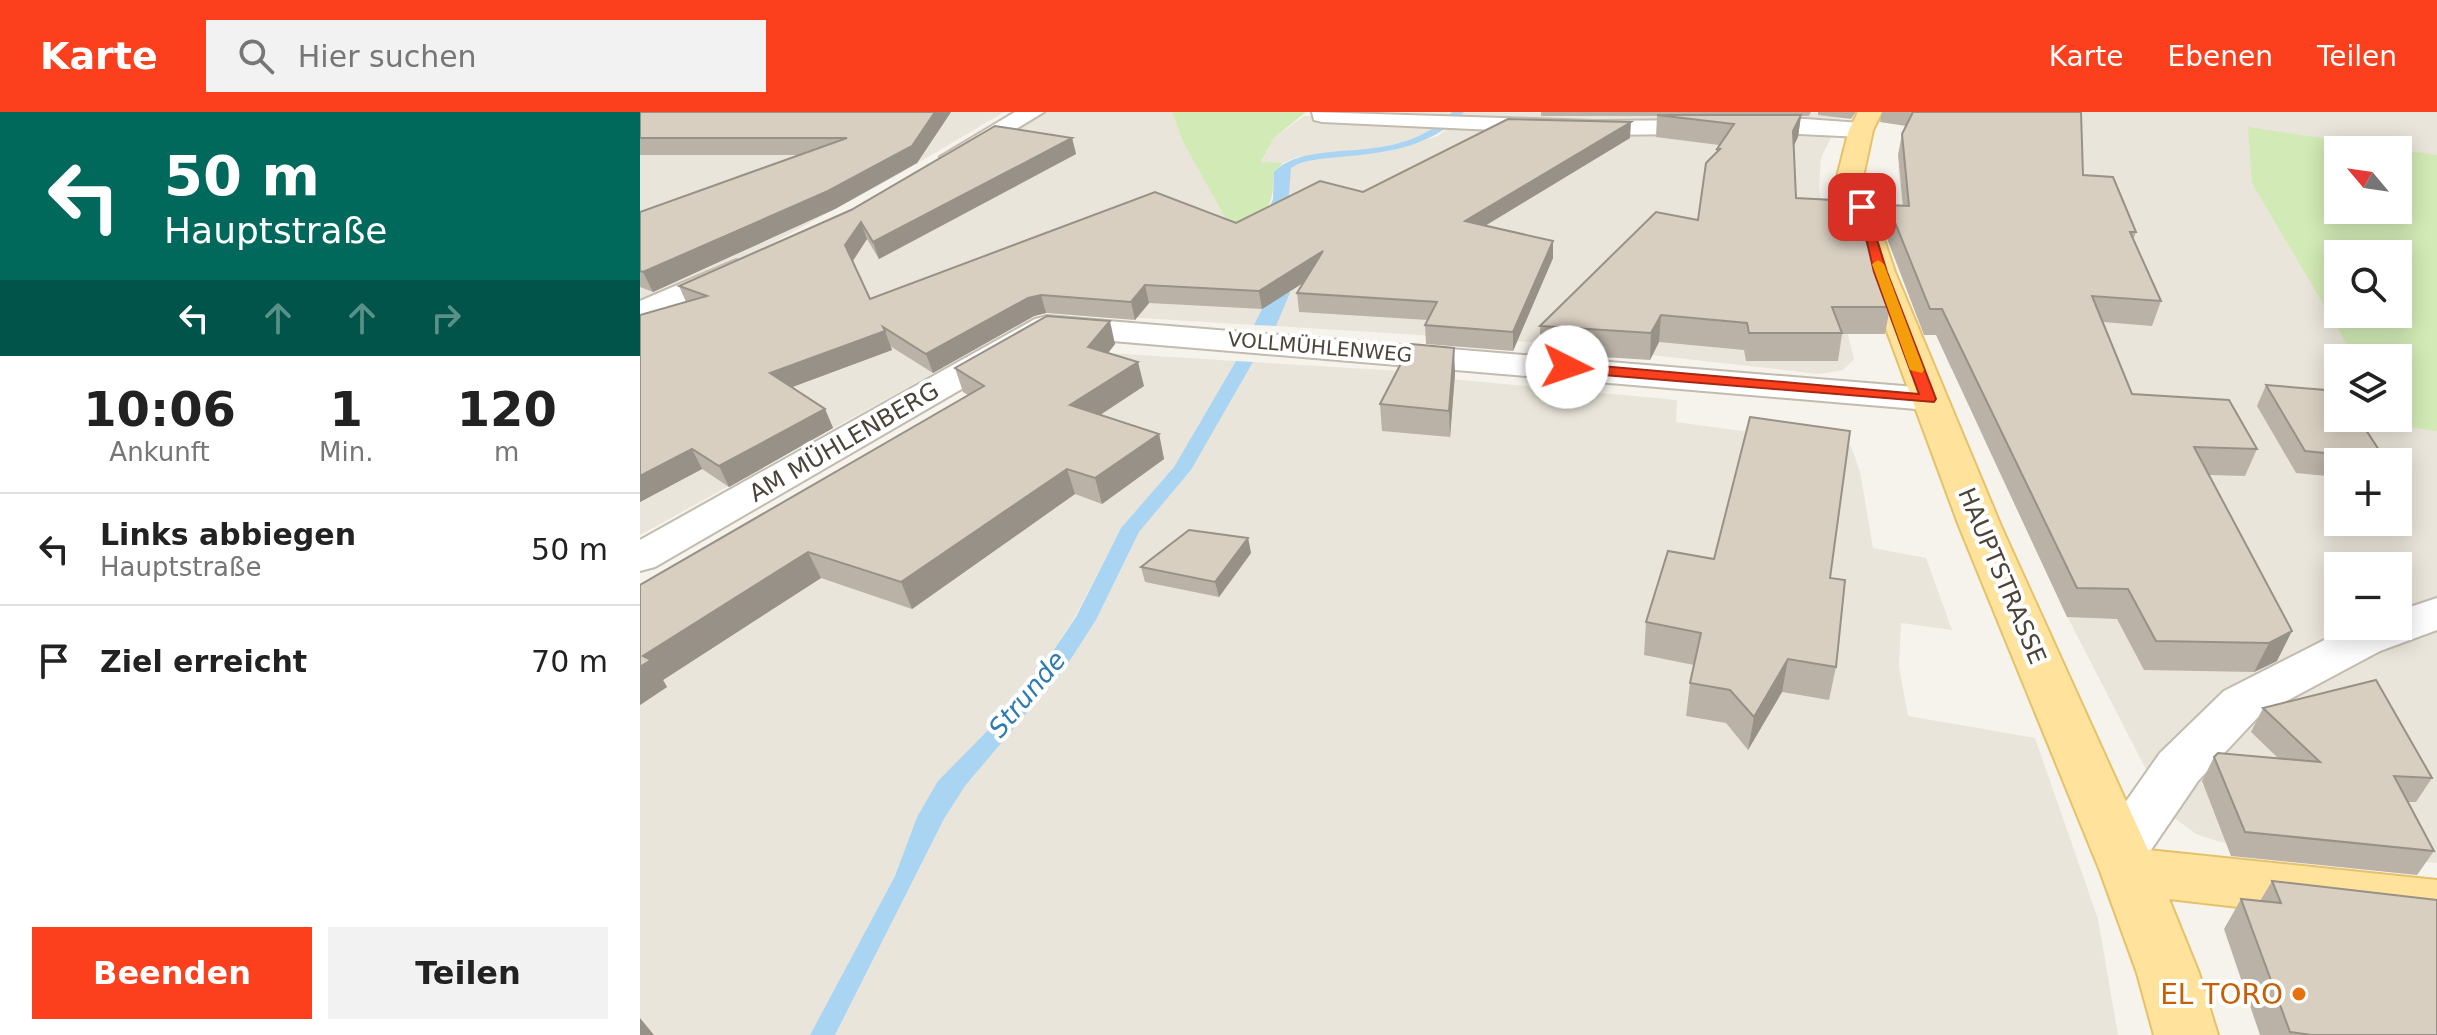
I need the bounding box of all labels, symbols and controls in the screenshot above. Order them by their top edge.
search box [206,20,766,92]
text: Karte [40,34,158,78]
icon: search [234,34,278,78]
text: Hier suchen [298,39,477,74]
text: Karte [2049,40,2123,73]
text: Ebenen [2167,40,2273,73]
text: Teilen [2317,40,2397,73]
north arrow [2324,136,2412,224]
map controls [2324,136,2412,640]
text: 50 m [164,143,320,208]
icon: left [32,144,136,248]
pin [1828,173,1896,241]
icon: arrive [1840,185,1884,229]
text: Hauptstraße [164,210,387,251]
button: search [2324,240,2412,328]
icon: left [172,296,216,340]
icon: ahead [256,296,300,340]
icon: ahead [340,296,384,340]
icon: right [424,296,468,340]
position arrow [1525,325,1609,409]
street label: VOLLMÜHLENWEG [1227,327,1413,367]
button: layers [2324,344,2412,432]
street label: AM MÜHLENBERG [744,375,944,508]
text: 10:06 [83,381,236,437]
text: 1 [330,381,363,437]
text: 120 [457,381,557,437]
text: Ankunft [109,437,210,467]
text: Min. [319,437,373,467]
text: m [494,437,519,467]
button: + [2324,448,2412,536]
street label: HAUPTSTRASSE [1952,484,2052,668]
text: Links abbiegen [100,517,356,552]
icon: left [32,527,76,571]
text: 50 m [531,532,608,567]
text: Hauptstraße [100,552,261,582]
button: − [2324,552,2412,640]
icon: arrive [32,639,76,683]
text: Ziel erreicht [100,644,307,679]
text: 70 m [531,644,608,679]
water label: Strunde [982,645,1072,743]
button: Beenden [32,927,312,1019]
button: Teilen [328,927,608,1019]
place label: EL TORO [2160,978,2283,1011]
marker: EL TORO [2290,985,2308,1003]

